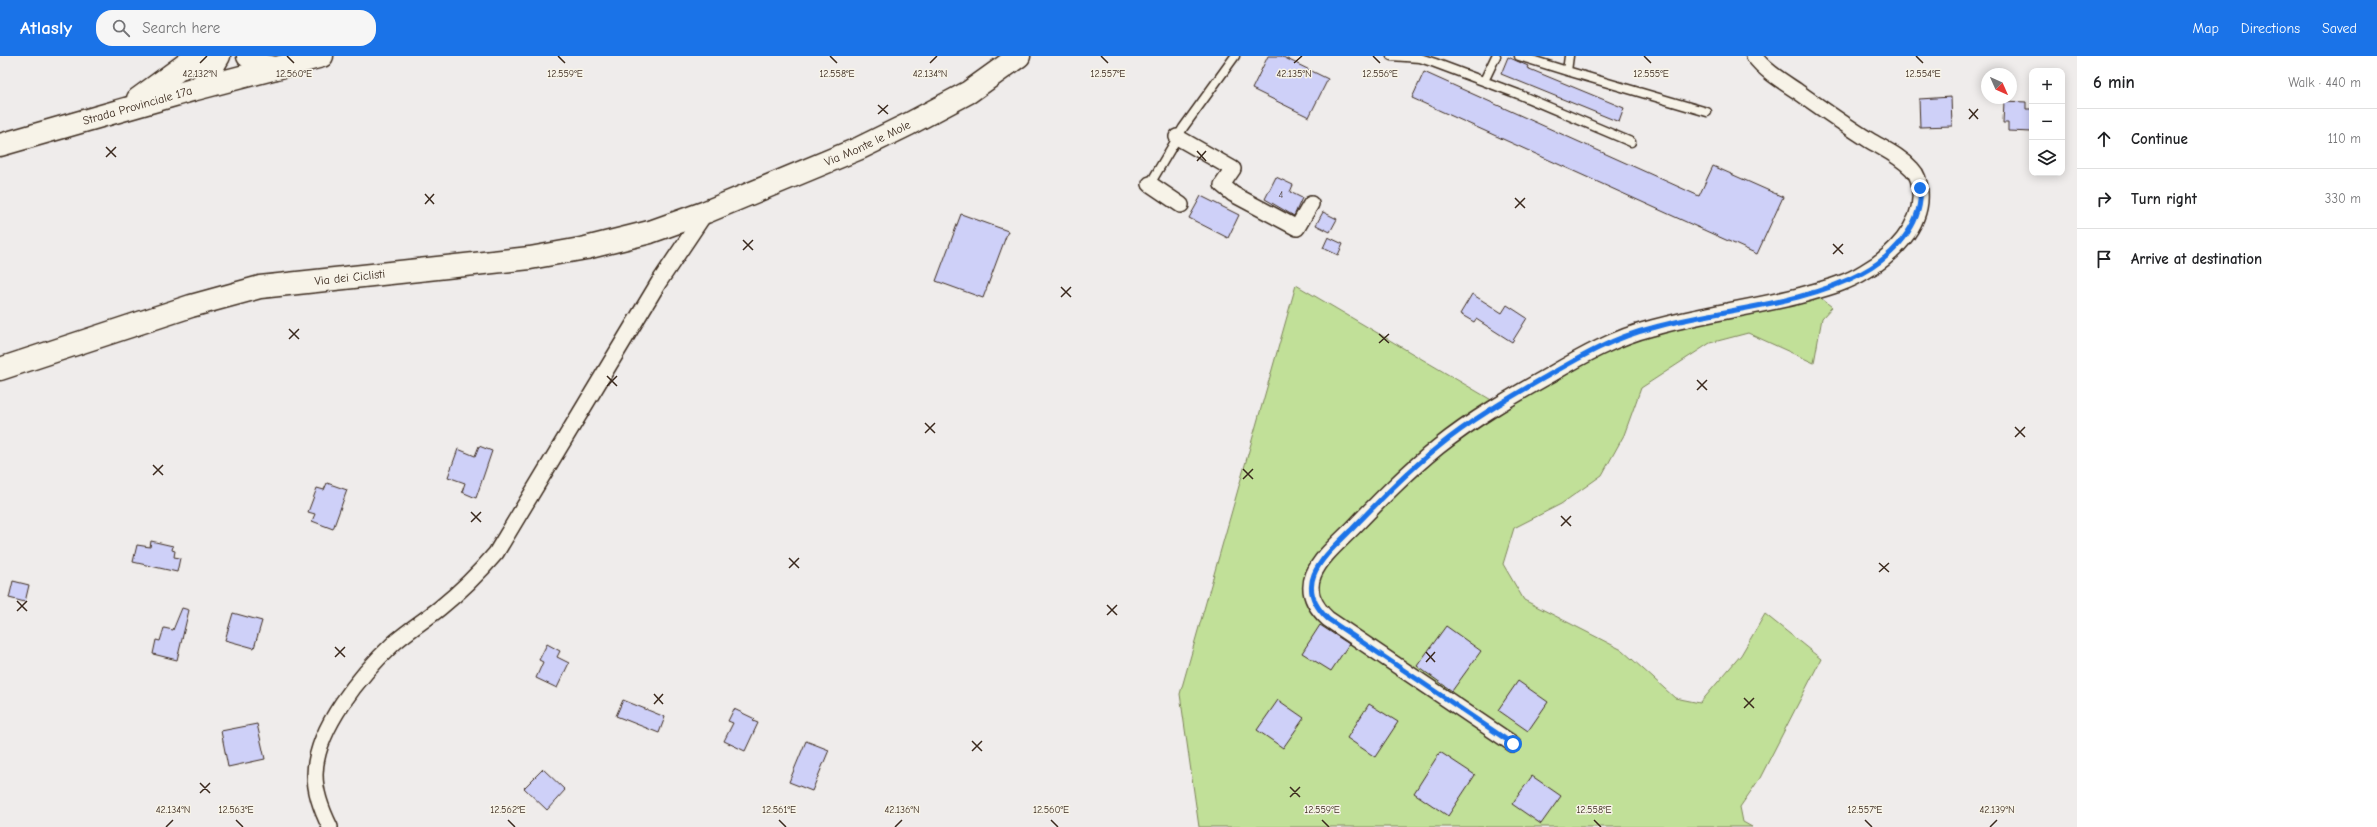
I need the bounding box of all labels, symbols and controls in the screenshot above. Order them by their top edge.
search box [96,10,376,46]
text: Atlasly [20,17,72,39]
icon: search [110,17,132,39]
text: Search here [142,19,220,37]
text: Map [2192,20,2219,37]
text: Directions [2241,20,2300,37]
text: Saved [2322,20,2357,37]
text: 42.132°N [183,68,217,80]
text: 12.560°E [276,68,312,80]
text: 12.559°E [547,68,583,80]
text: 12.558°E [819,68,855,80]
text: 42.134°N [913,68,947,80]
text: 12.557°E [1091,68,1125,80]
text: 42.135°N [1276,68,1312,80]
text: 12.556°E [1362,68,1398,80]
text: 12.555°E [1633,68,1669,80]
text: 12.554°E [1906,68,1940,80]
north arrow [1981,68,2017,104]
map controls [2029,68,2065,176]
button: + [2029,68,2065,104]
text: 6 min [2093,73,2135,92]
text: Walk · 440 m [2288,75,2361,90]
street label: Strada Provinciale 17a [81,83,194,128]
button: − [2029,104,2065,140]
street label: Via Monte le Mole [822,117,913,169]
icon: ahead [2093,128,2115,150]
text: Continue [2131,130,2188,148]
text: 110 m [2328,131,2361,146]
button: layers [2029,140,2065,176]
route end [1911,179,1929,197]
icon: right [2093,188,2115,210]
house number: 4 [1279,189,1284,201]
text: Turn right [2131,190,2197,208]
text: 330 m [2325,191,2361,206]
icon: arrive [2093,248,2115,270]
text: Arrive at destination [2131,250,2262,268]
street label: Via dei Ciclisti [314,267,386,288]
route start [1504,735,1522,753]
text: 42.134°N [156,804,190,816]
text: 12.563°E [218,804,254,816]
text: 12.562°E [490,804,526,816]
text: 12.561°E [762,804,796,816]
text: 42.136°N [884,804,920,816]
text: 12.560°E [1033,804,1069,816]
text: 12.559°E [1304,804,1340,816]
text: 12.558°E [1576,804,1612,816]
text: 12.557°E [1848,804,1882,816]
text: 42.139°N [1980,804,2014,816]

